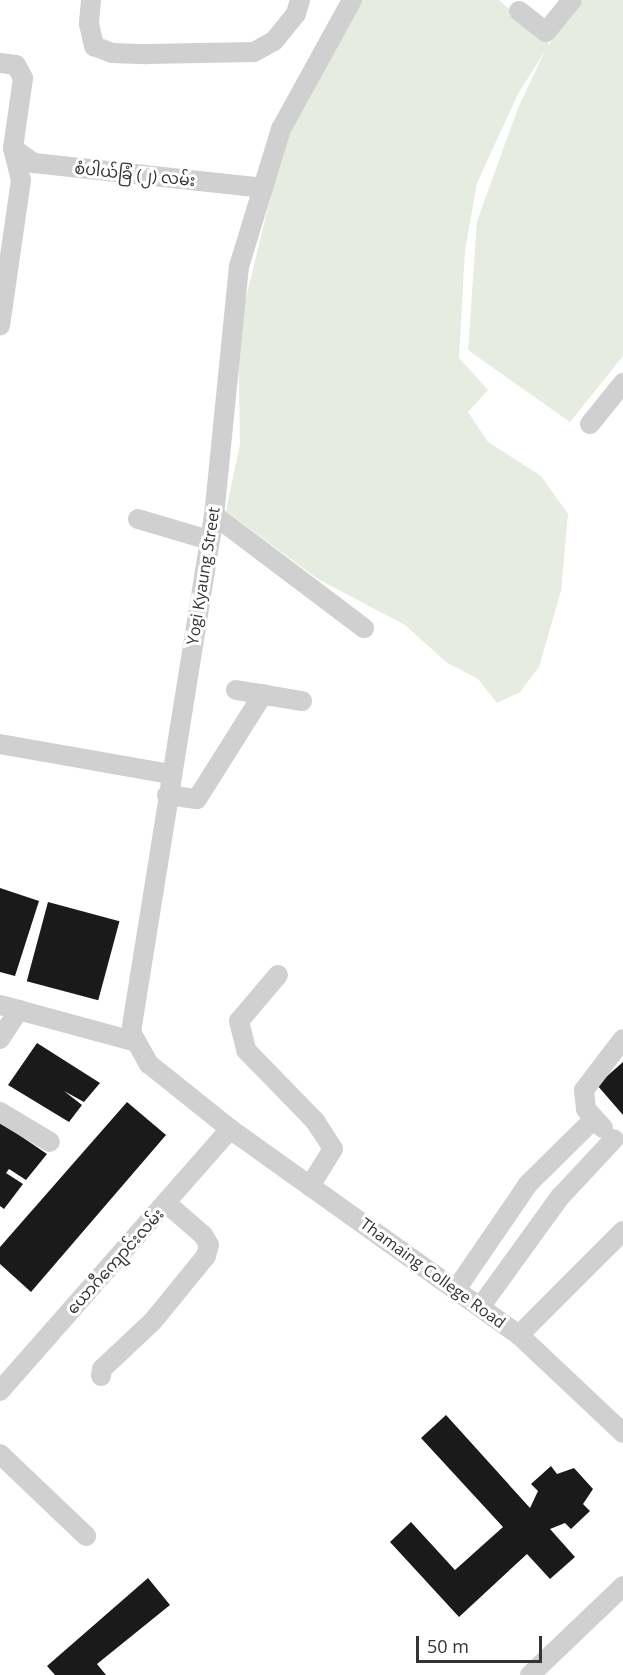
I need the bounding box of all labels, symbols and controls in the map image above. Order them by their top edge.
street label: စံပါယ်ခြံ (၂) လမ်း [74,158,196,190]
street label: Yogi Kyaung Street [183,506,223,646]
street label: ယောဂီကျောင်းလမ်း [63,1204,167,1318]
street label: Thamaing College Road [357,1214,509,1332]
scale bar [419,1624,545,1662]
text: 50 m [427,1634,469,1658]

